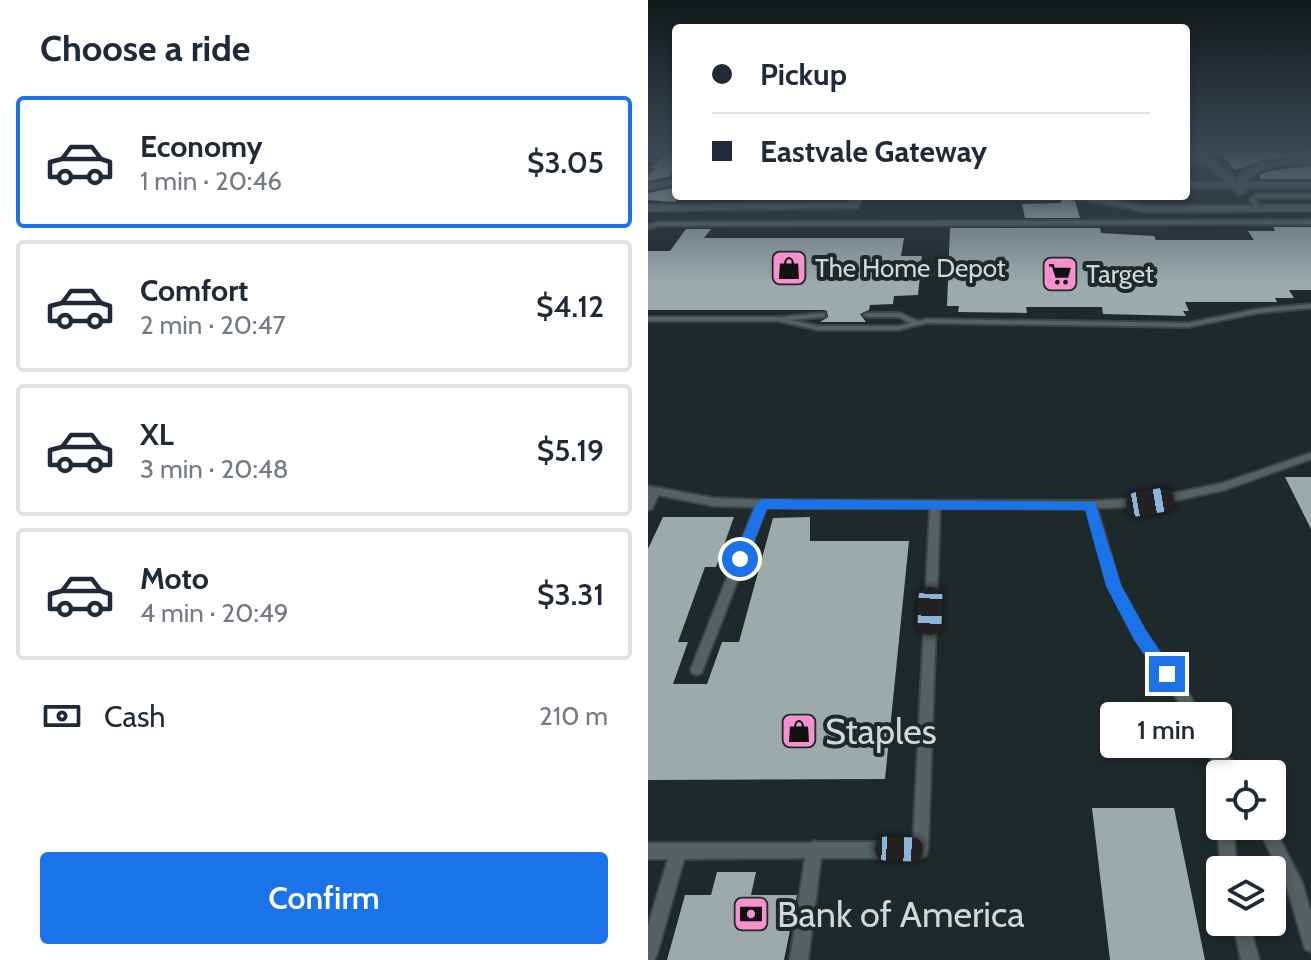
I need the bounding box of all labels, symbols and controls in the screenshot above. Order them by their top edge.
text: Choose a ride [40,26,250,70]
text: Pickup [760,56,847,93]
icon: car [44,126,116,198]
text: Economy [140,128,263,165]
text: Eastvale Gateway [760,133,987,170]
text: $3.05 [527,144,604,181]
text: 1 min · 20:46 [140,165,282,197]
shop icon: The Home Depot [770,249,808,287]
place label: The Home Depot [815,252,1006,284]
supermarket icon: Target [1041,255,1079,293]
place label: Target [1086,258,1154,290]
icon: car [44,270,116,342]
text: Comfort [140,272,248,309]
text: $4.12 [536,288,604,325]
text: 2 min · 20:47 [140,309,286,341]
icon: car [44,414,116,486]
text: XL [140,416,174,453]
text: $5.19 [537,432,604,469]
text: 3 min · 20:48 [140,453,289,485]
car [1124,486,1176,518]
route start [722,541,758,577]
icon: car [44,558,116,630]
text: Moto [140,560,209,597]
text: $3.31 [537,576,604,613]
car [917,587,943,635]
text: 4 min · 20:49 [140,597,289,629]
route end [1149,656,1185,692]
icon: cash [40,694,84,738]
text: Cash [104,698,166,735]
text: 210 m [539,700,608,732]
callout: 1 min [1101,702,1233,758]
place label: Staples [825,709,937,753]
shop icon: Staples [780,712,818,750]
text: 1 min [1137,714,1195,746]
map controls [1206,760,1286,936]
button: locate [1206,760,1286,840]
car [875,836,923,862]
button: Confirm [40,852,608,944]
button: layers [1206,856,1286,936]
place label: Bank of America [777,892,1025,936]
bank icon: Bank of America [732,895,770,933]

